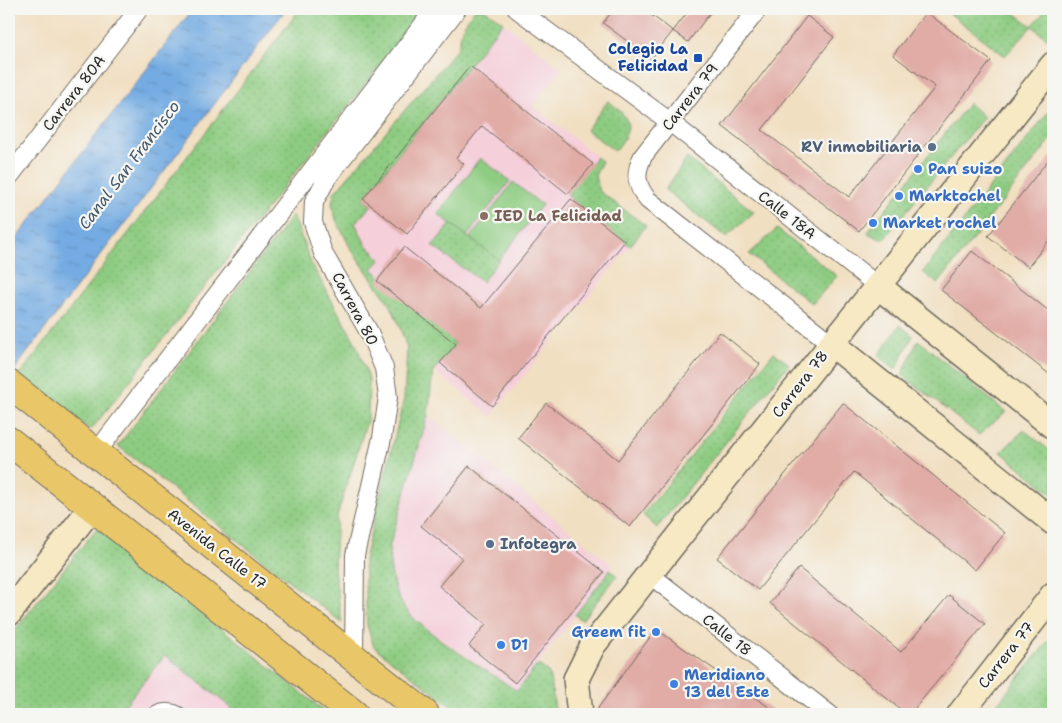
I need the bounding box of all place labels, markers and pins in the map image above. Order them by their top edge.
place label: Colegio La Felicidad [608,39,689,76]
marker: Colegio La Felicidad [692,52,704,64]
place label: RV inmobiliaria [801,137,923,157]
marker: RV inmobiliaria [926,141,938,153]
place label: Pan suizo [928,159,1002,179]
marker: Pan suizo [912,163,924,175]
place label: Marktochel [909,186,1001,206]
marker: Marktochel [893,190,905,202]
place label: IED La Felicidad [494,206,622,226]
marker: IED La Felicidad [478,210,490,222]
place label: Market rochel [883,213,996,233]
marker: Market rochel [867,217,879,229]
place label: Infotegra [500,534,577,554]
marker: Infotegra [484,538,496,550]
place label: Greem fit [572,622,646,642]
marker: Greem fit [650,626,662,638]
place label: D1 [511,635,528,655]
marker: D1 [495,639,507,651]
place label: Meridiano 13 del Este [684,665,770,702]
marker: Meridiano 13 del Este [668,678,680,690]

